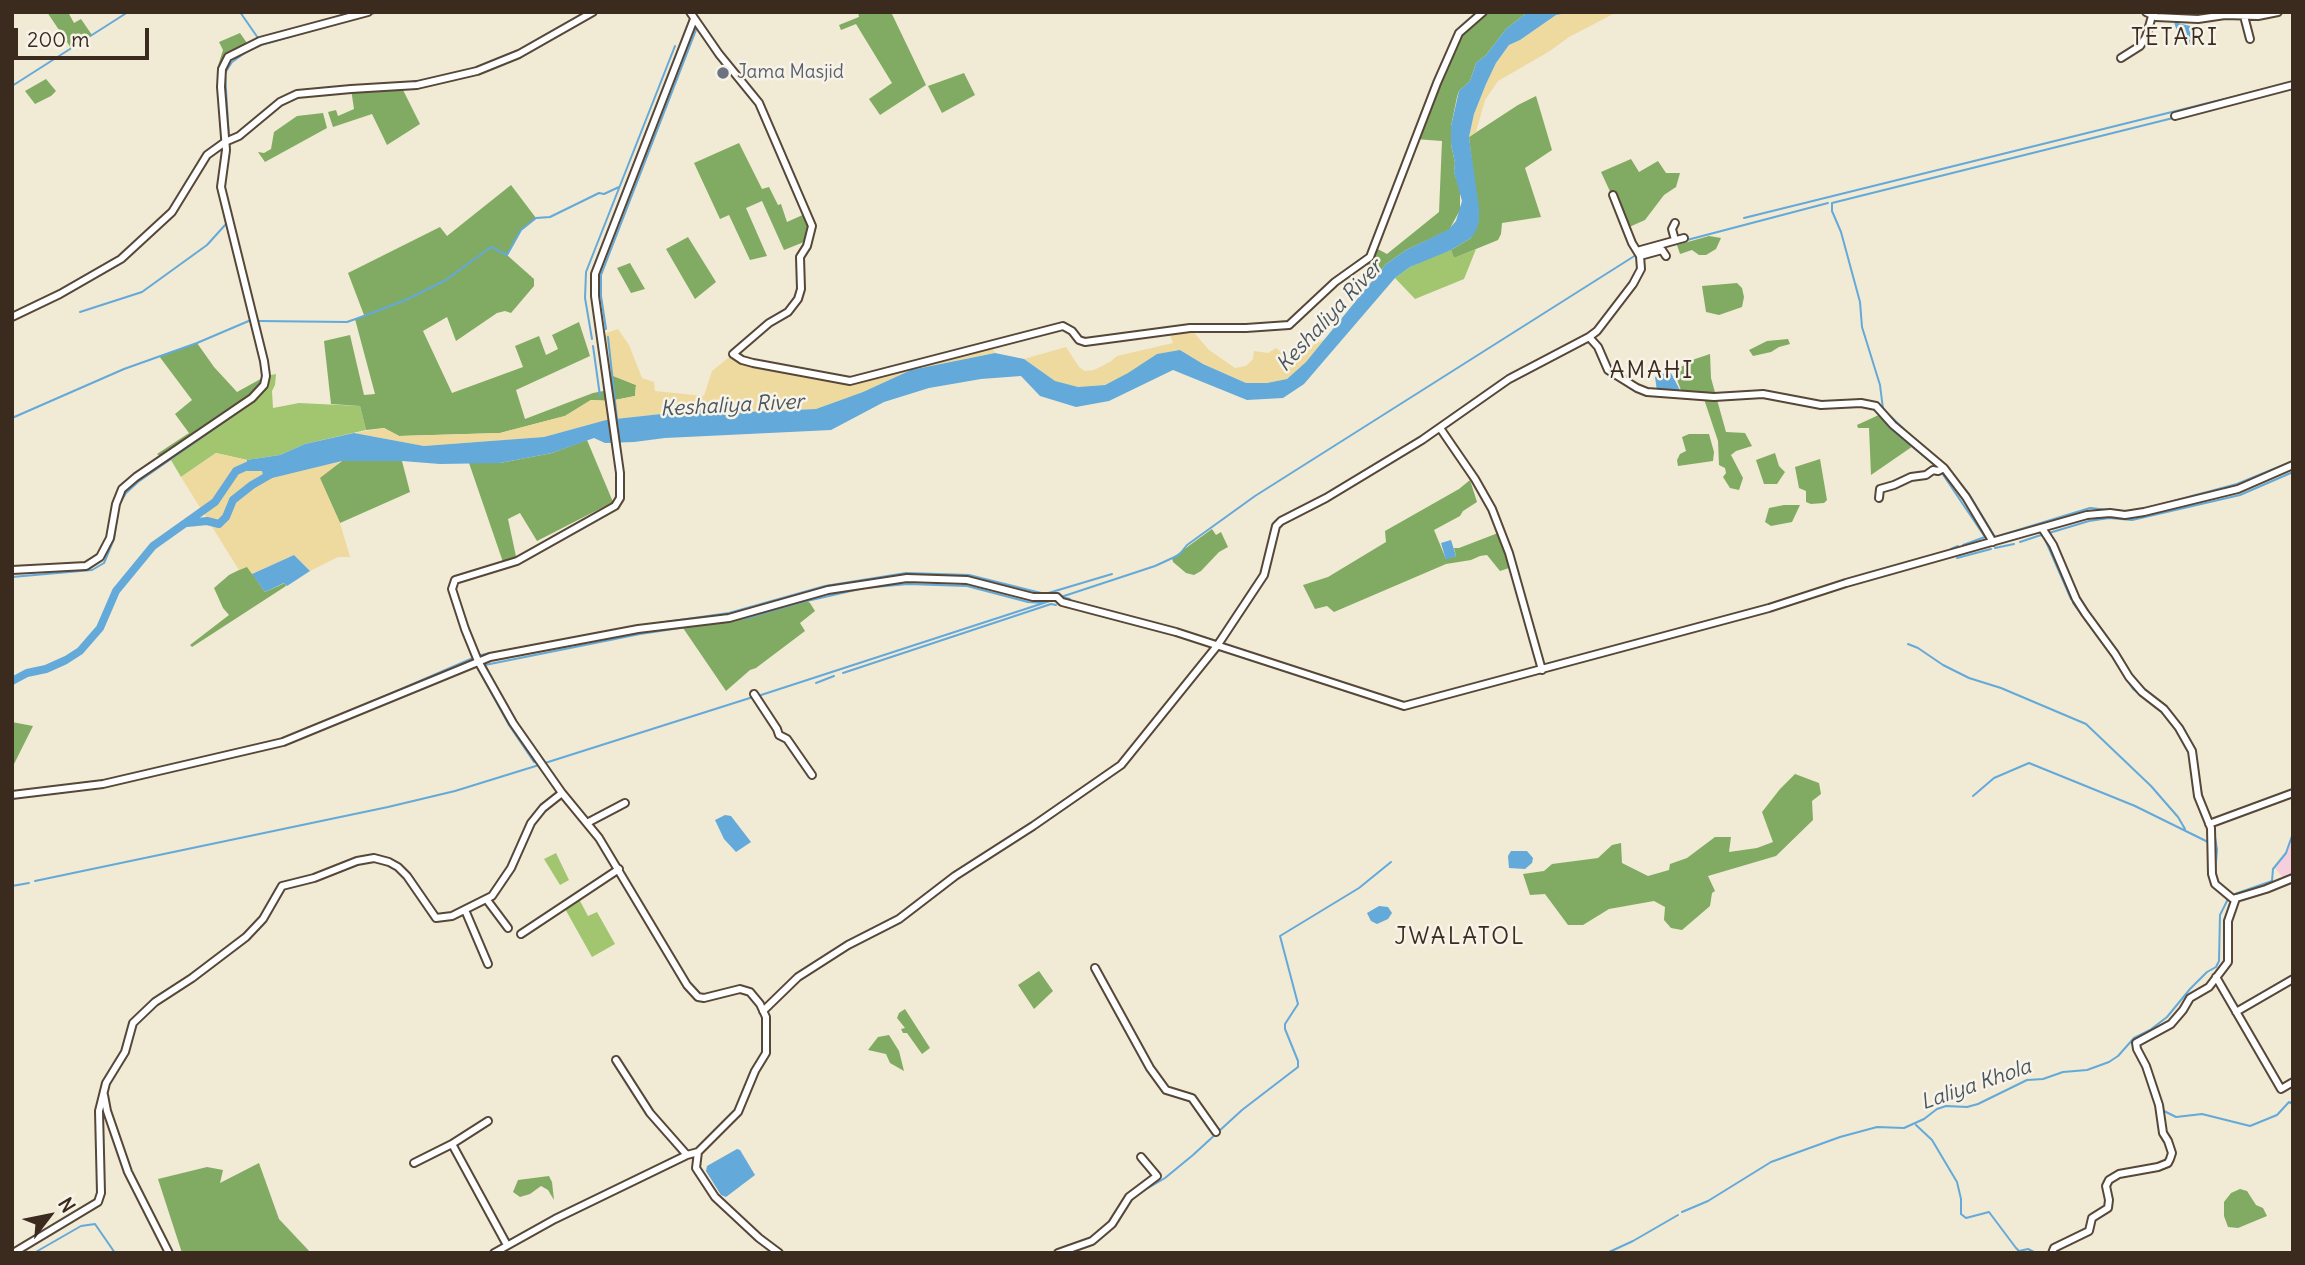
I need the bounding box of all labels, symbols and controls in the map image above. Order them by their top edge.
scale bar [18,14,152,58]
district label: TETARI [2132,24,2218,52]
text: 200 m [27,26,90,53]
place label: Jama Masjid [737,62,844,84]
marker: Jama Masjid [715,65,731,81]
water label: Keshaliya River [1272,255,1388,377]
district label: AMAHI [1610,357,1694,385]
water label: Keshaliya River [659,390,805,422]
district label: JWALATOL [1395,923,1525,951]
water label: Laliya Khola [1917,1054,2035,1116]
north arrow [14,1181,84,1251]
text: N [53,1193,80,1217]

